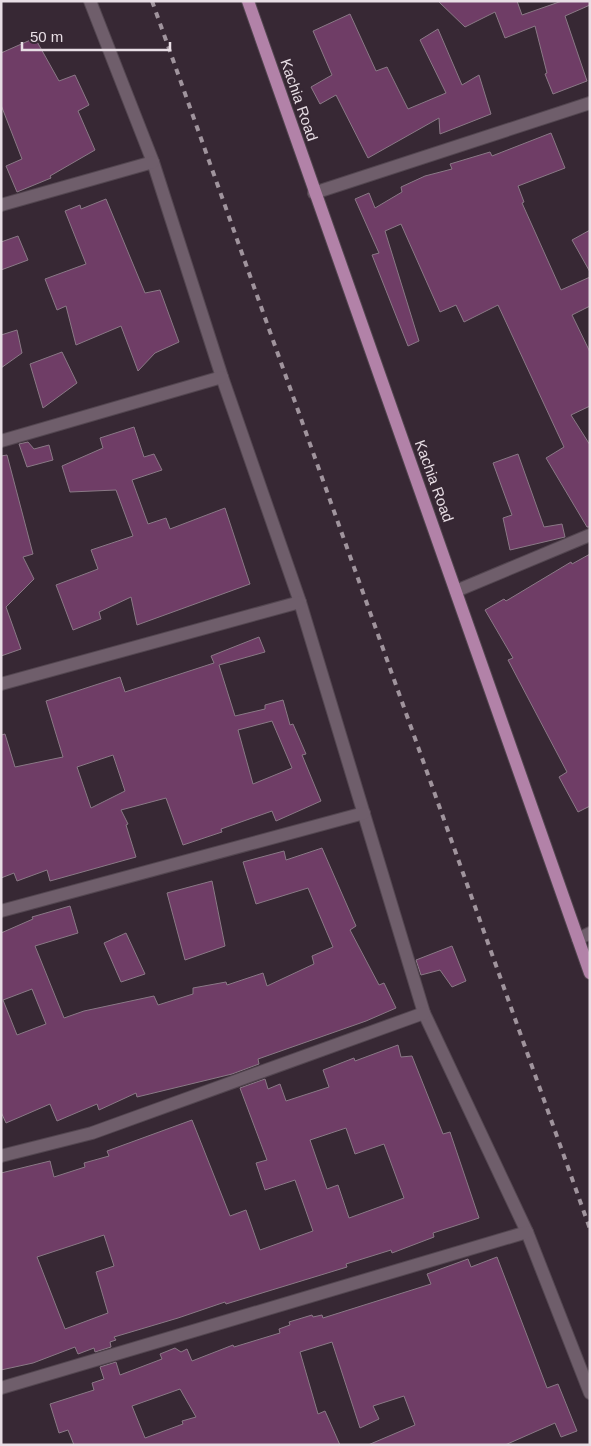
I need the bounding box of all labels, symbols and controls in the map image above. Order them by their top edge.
scale bar [22,20,170,52]
text: 50 m [30,28,63,45]
street label: Kachia Road [277,56,321,143]
street label: Kachia Road [412,438,457,524]

